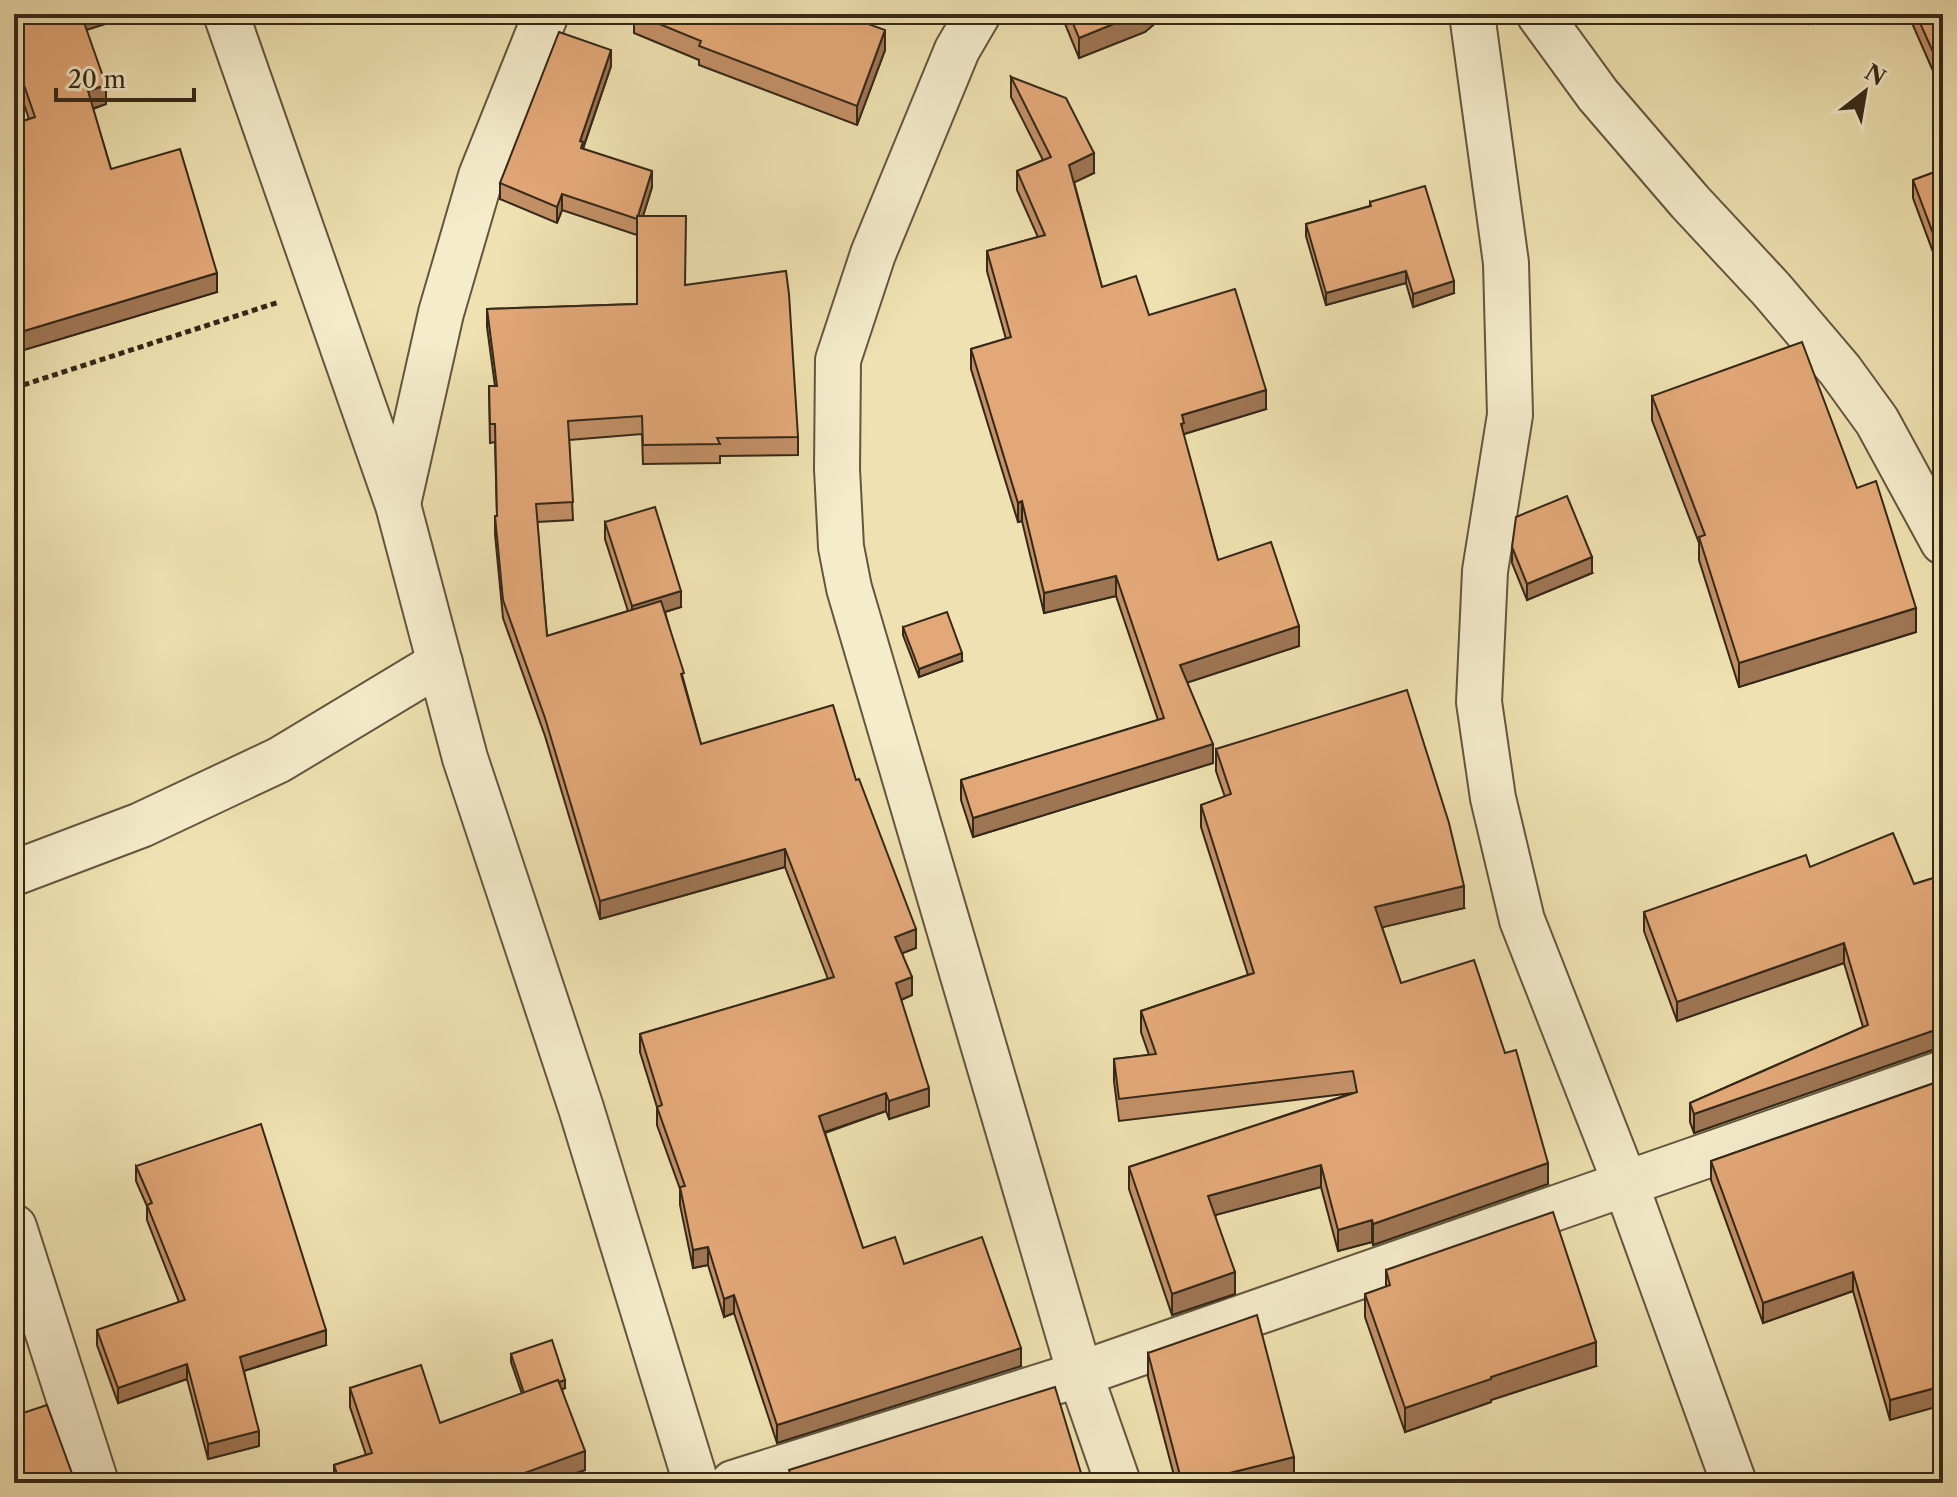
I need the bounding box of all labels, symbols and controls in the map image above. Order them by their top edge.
scale bar [56,52,194,102]
north arrow [1825,52,1905,132]
text: N [1860,59,1890,92]
text: 20 m [68,65,126,94]

